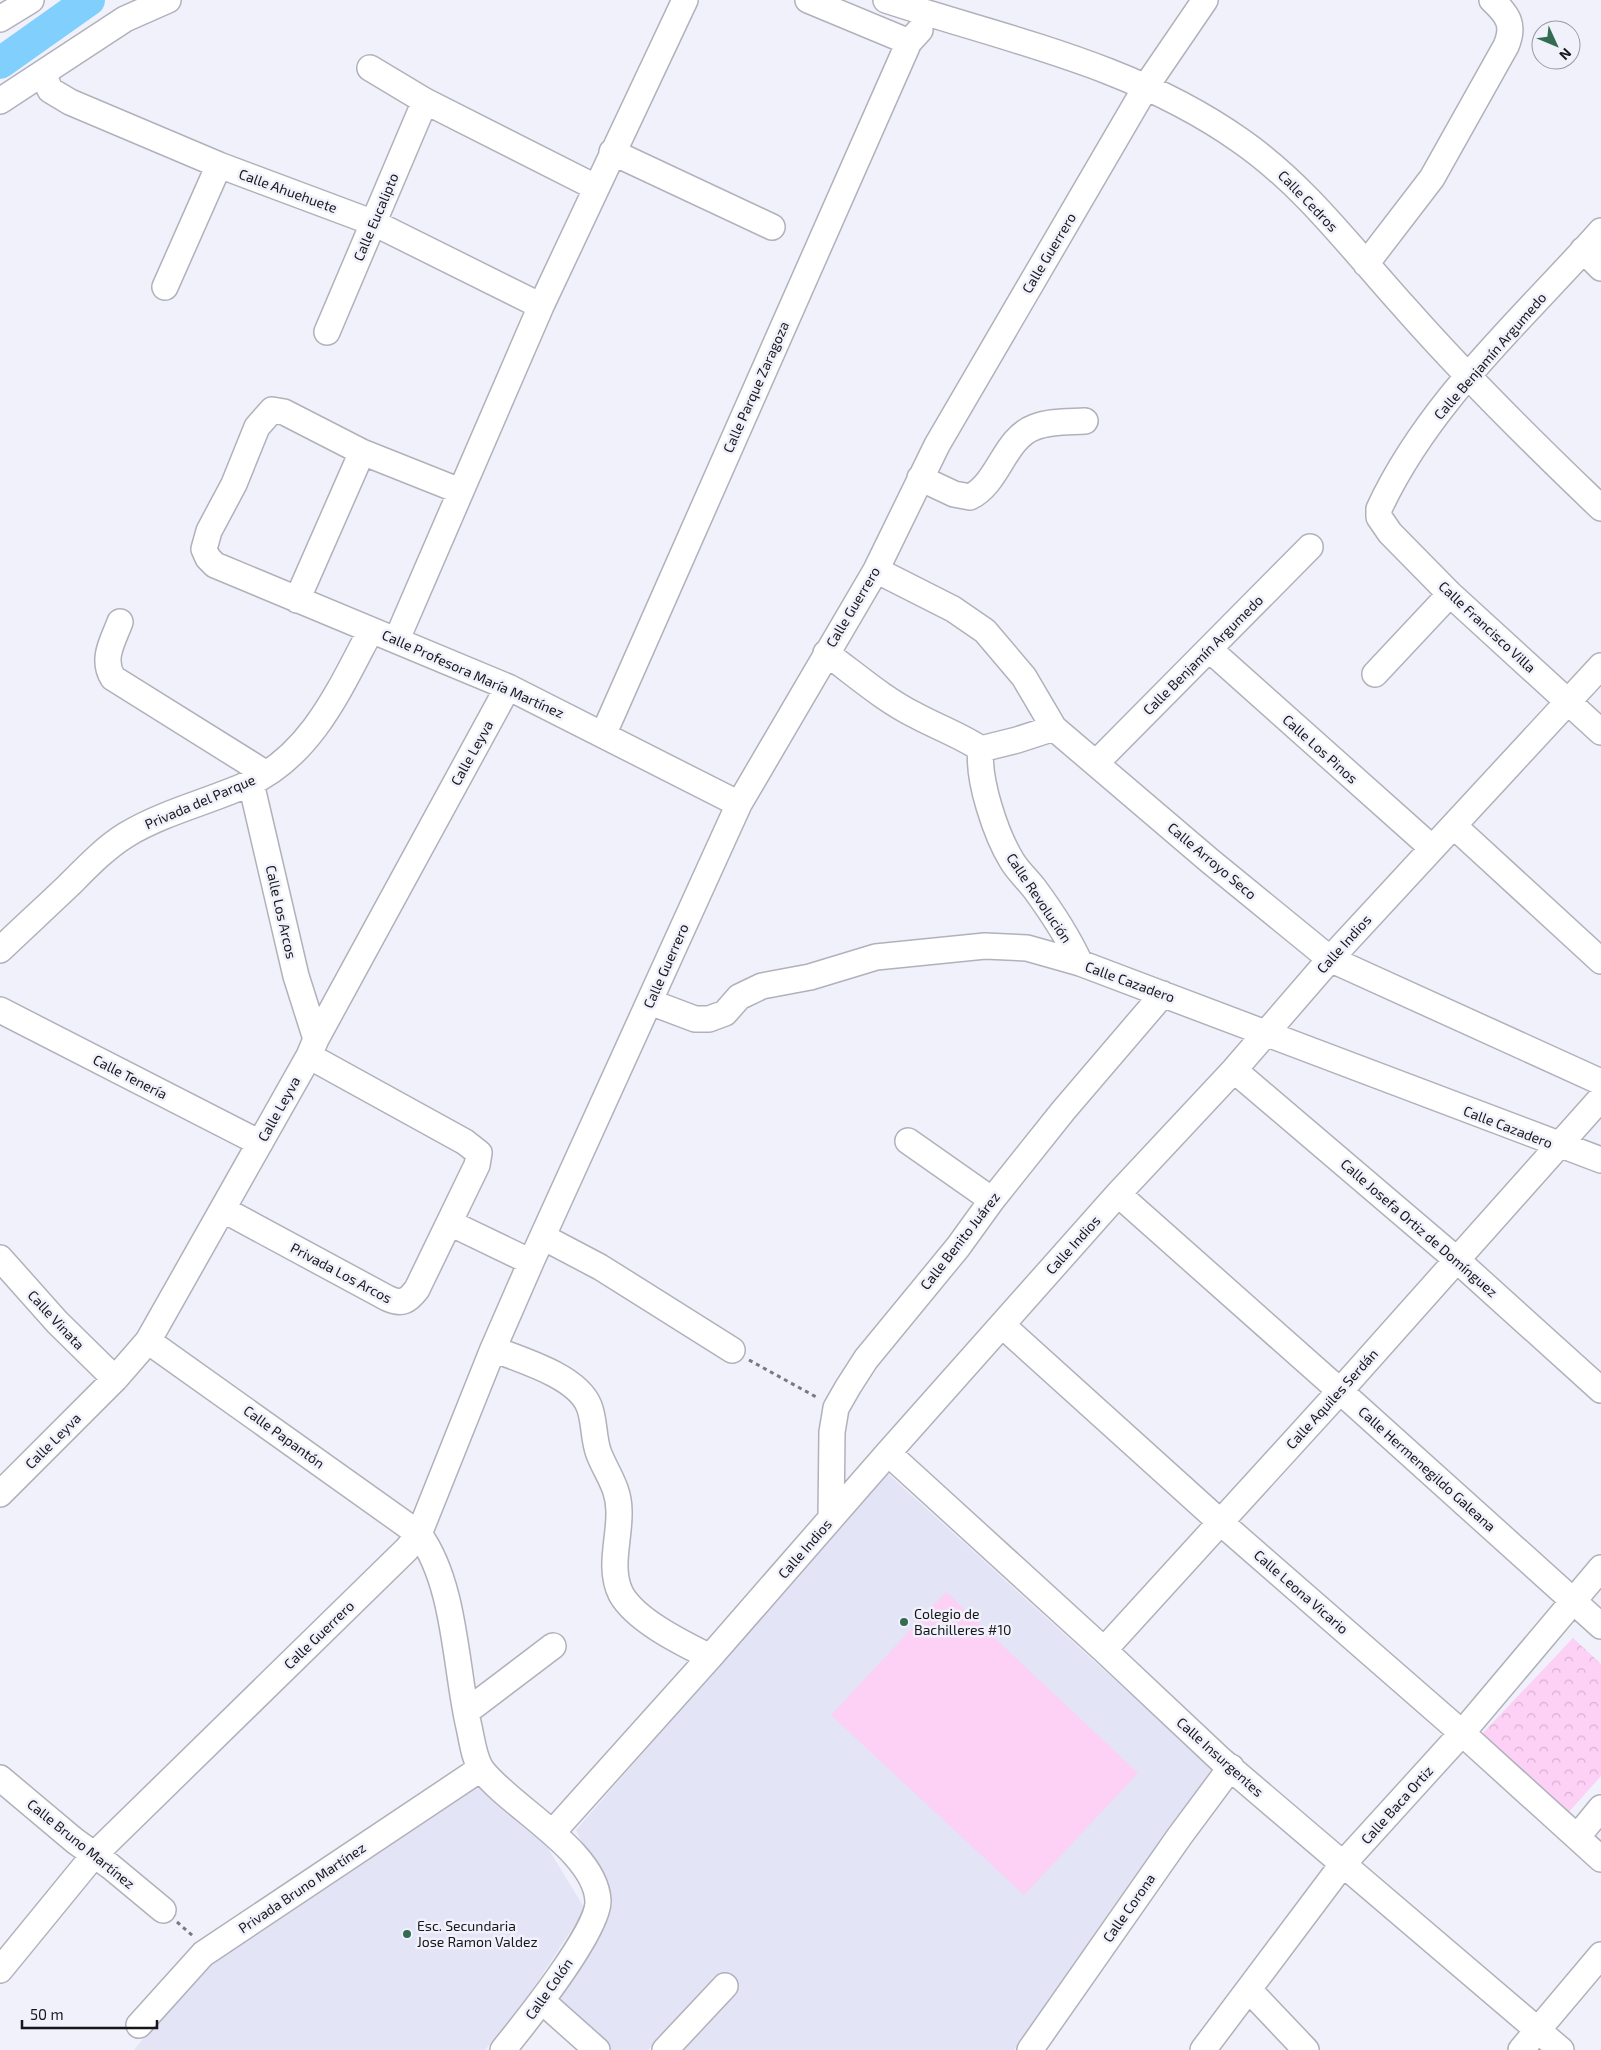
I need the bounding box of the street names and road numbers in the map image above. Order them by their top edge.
street label: Calle Ahuehuete [237,165,340,216]
street label: Calle Cedros [1275,166,1342,235]
street label: Calle Eucalipto [349,170,402,263]
street label: Calle Guerrero [1018,209,1079,296]
street label: Calle Benjamín Argumedo [1430,289,1549,423]
street label: Calle Parque Zaragoza [719,318,792,455]
street label: Calle Guerrero [822,563,883,650]
street label: Calle Francisco Villa [1435,577,1539,676]
street label: Calle Benjamín Argumedo [1139,591,1266,718]
street label: Calle Profesora María Martínez [380,626,567,721]
street label: Calle Los Pinos [1279,711,1361,787]
street label: Calle Leyva [447,717,496,788]
street label: Privada del Parque [142,771,258,833]
street label: Calle Arroyo Seco [1165,819,1260,903]
street label: Calle Revolución [1003,850,1076,946]
street label: Calle Los Arcos [262,863,301,960]
street label: Calle Indios [1313,911,1374,976]
street label: Calle Guerrero [639,921,692,1011]
street label: Calle Cazadero [1083,957,1177,1006]
street label: Calle Tenería [90,1051,170,1102]
street label: Calle Leyva [254,1073,303,1144]
street label: Calle Cazadero [1461,1102,1555,1151]
street label: Calle Josefa Ortiz de Domínguez [1337,1155,1501,1300]
street label: Calle Benito Juárez [916,1189,1003,1293]
street label: Calle Indios [1042,1212,1103,1277]
street label: Privada Los Arcos [288,1239,395,1306]
street label: Calle Vinata [25,1286,88,1353]
street label: Calle Aquiles Serdán [1282,1345,1381,1452]
street label: Calle Papantón [241,1402,328,1472]
street label: Calle Hermenegildo Galeana [1355,1403,1499,1535]
street label: Calle Leyva [21,1409,84,1472]
street label: Calle Indios [774,1516,835,1582]
street label: Calle Leona Vicario [1251,1546,1352,1637]
street label: Calle Guerrero [280,1597,357,1672]
street label: Calle Insurgentes [1174,1713,1267,1800]
street label: Calle Baca Ortiz [1357,1762,1436,1847]
street label: Calle Bruno Martínez [24,1795,138,1892]
street label: Privada Bruno Martínez [235,1839,369,1937]
street label: Calle Corona [1099,1870,1158,1945]
street label: Calle Colón [521,1955,576,2023]

